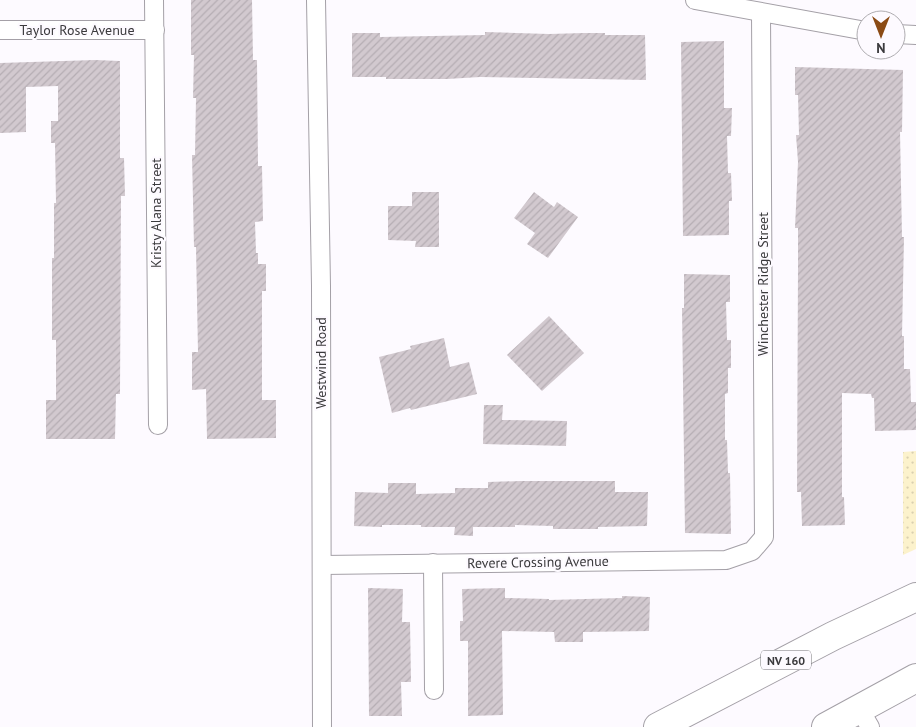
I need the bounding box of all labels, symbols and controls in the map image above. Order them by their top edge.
north arrow [856,10,906,60]
street label: Taylor Rose Avenue [19,21,135,39]
text: N [876,39,886,57]
street label: Kristy Alana Street [147,158,165,268]
street label: Winchester Ridge Street [754,212,772,356]
street label: Westwind Road [312,317,330,409]
street label: Revere Crossing Avenue [467,552,609,572]
road number: NV 160 [761,650,811,670]

